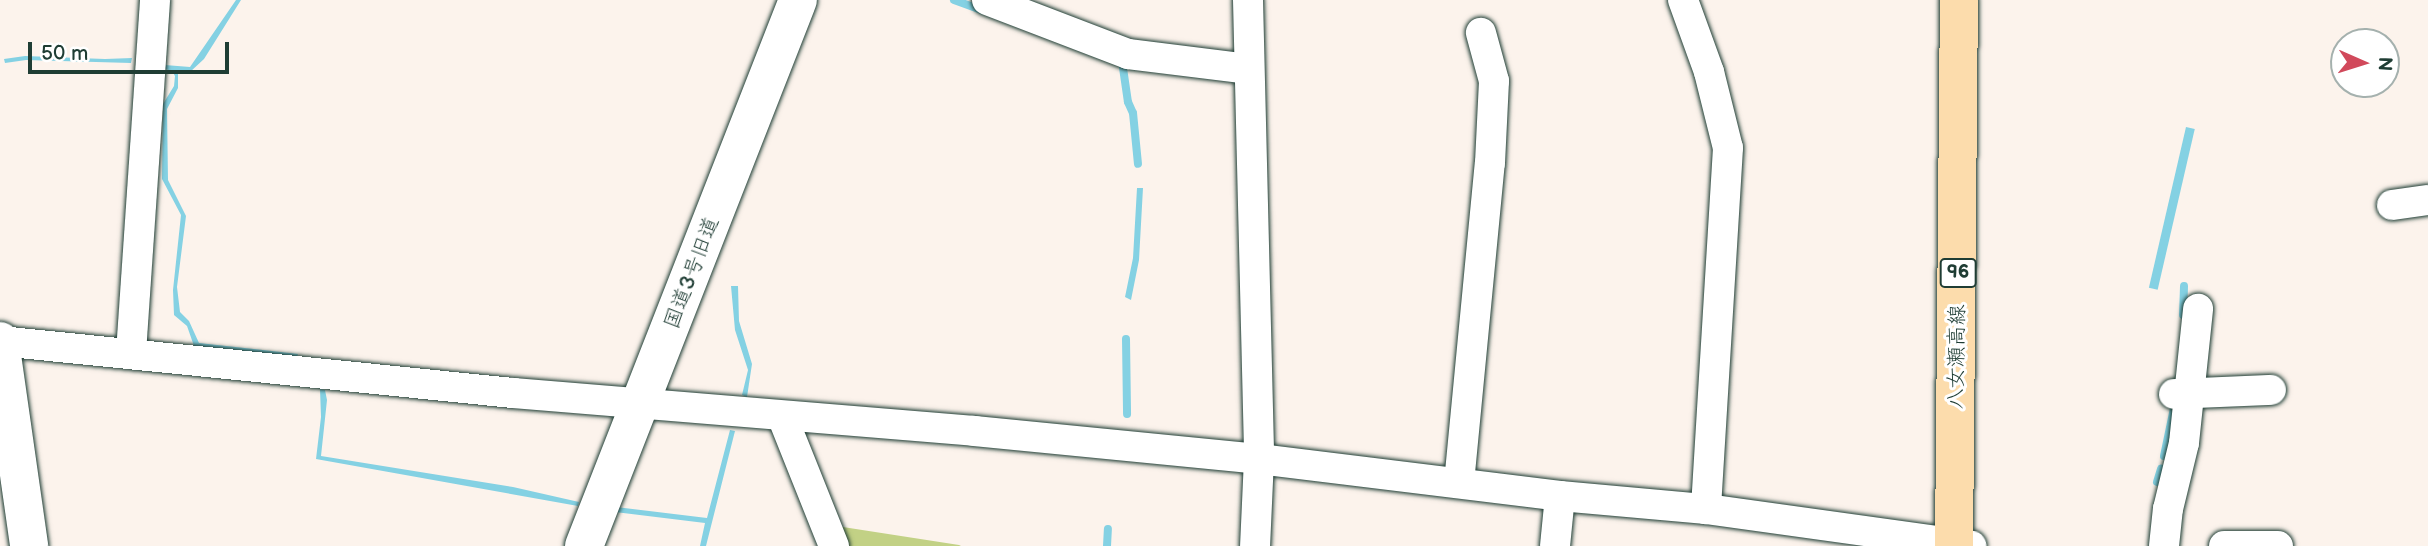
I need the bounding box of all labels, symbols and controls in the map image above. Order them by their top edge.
scale bar [32,28,233,72]
north arrow [2330,28,2400,98]
text: 50 m [41,41,88,66]
text: N [2373,56,2396,72]
street label: 国道3号旧道 [659,213,725,333]
road number: 96 [1939,258,1977,288]
street label: 八女瀬高線 [1943,304,1971,410]

